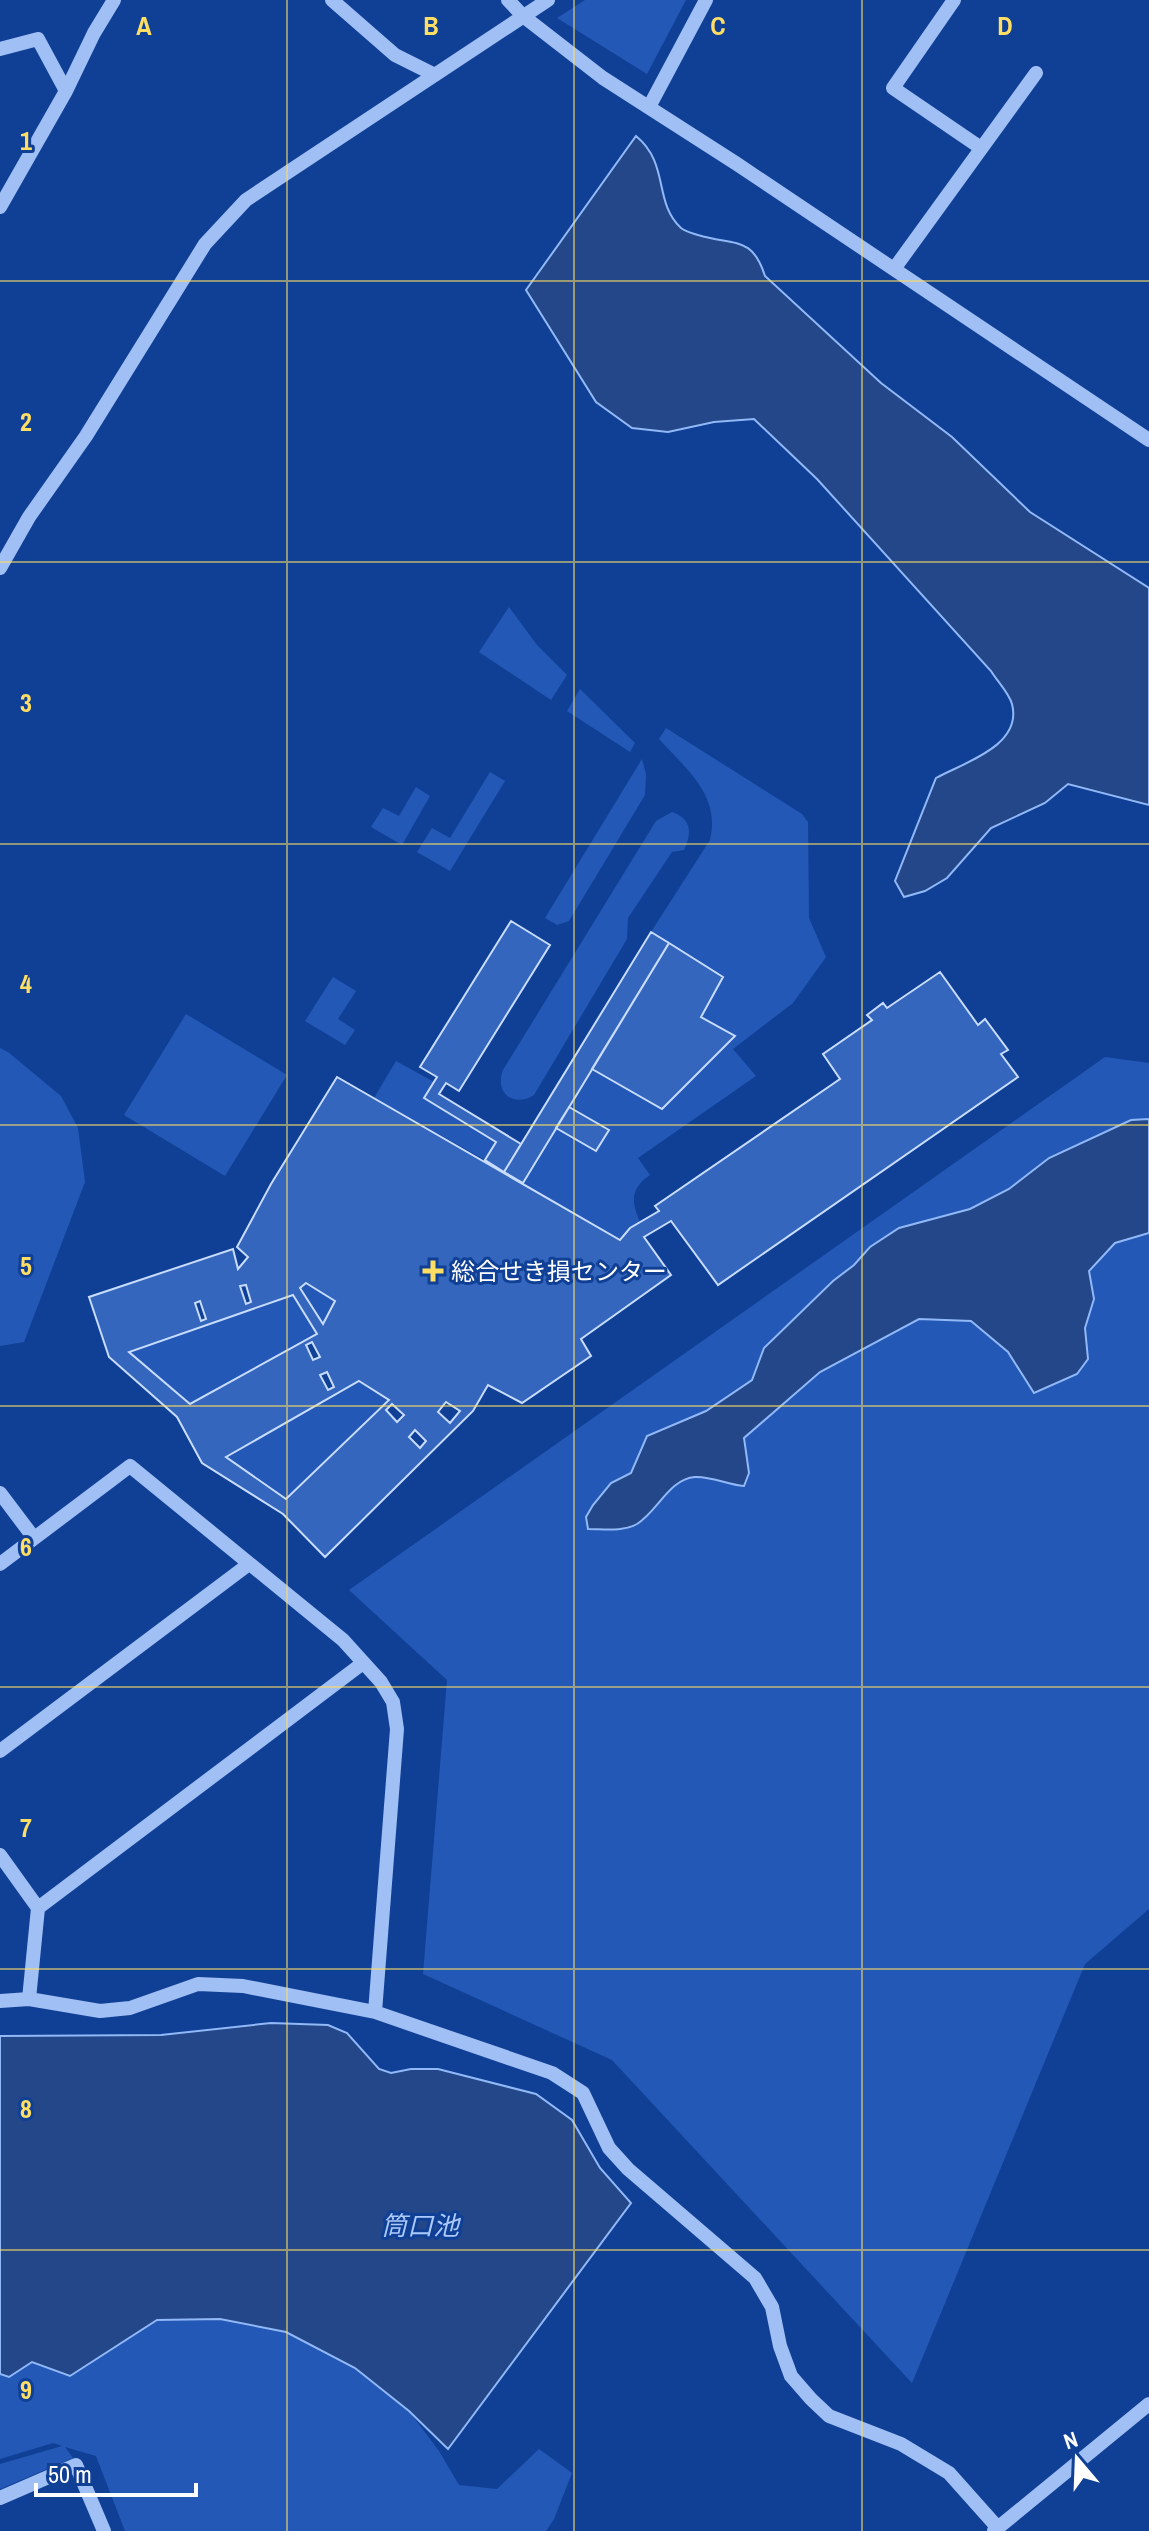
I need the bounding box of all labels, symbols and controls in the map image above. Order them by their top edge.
text: A [136,8,152,43]
text: B [423,8,439,43]
text: C [710,8,726,43]
text: D [997,8,1013,43]
text: 1 [20,123,32,158]
text: 2 [20,404,32,439]
text: 3 [20,685,32,720]
text: 4 [20,966,32,1001]
text: 5 [20,1248,32,1283]
place label: 総合せき損センター [451,1255,667,1287]
marker: 総合せき損センター [422,1260,444,1282]
text: 6 [20,1529,32,1564]
text: 7 [20,1810,32,1845]
text: 8 [20,2091,32,2126]
water label: 筒口池 [381,2208,462,2243]
text: 9 [20,2372,32,2407]
north arrow [1037,2419,1117,2499]
text: N [1059,2424,1082,2456]
scale bar [36,2447,196,2497]
text: 50 m [48,2458,92,2490]

